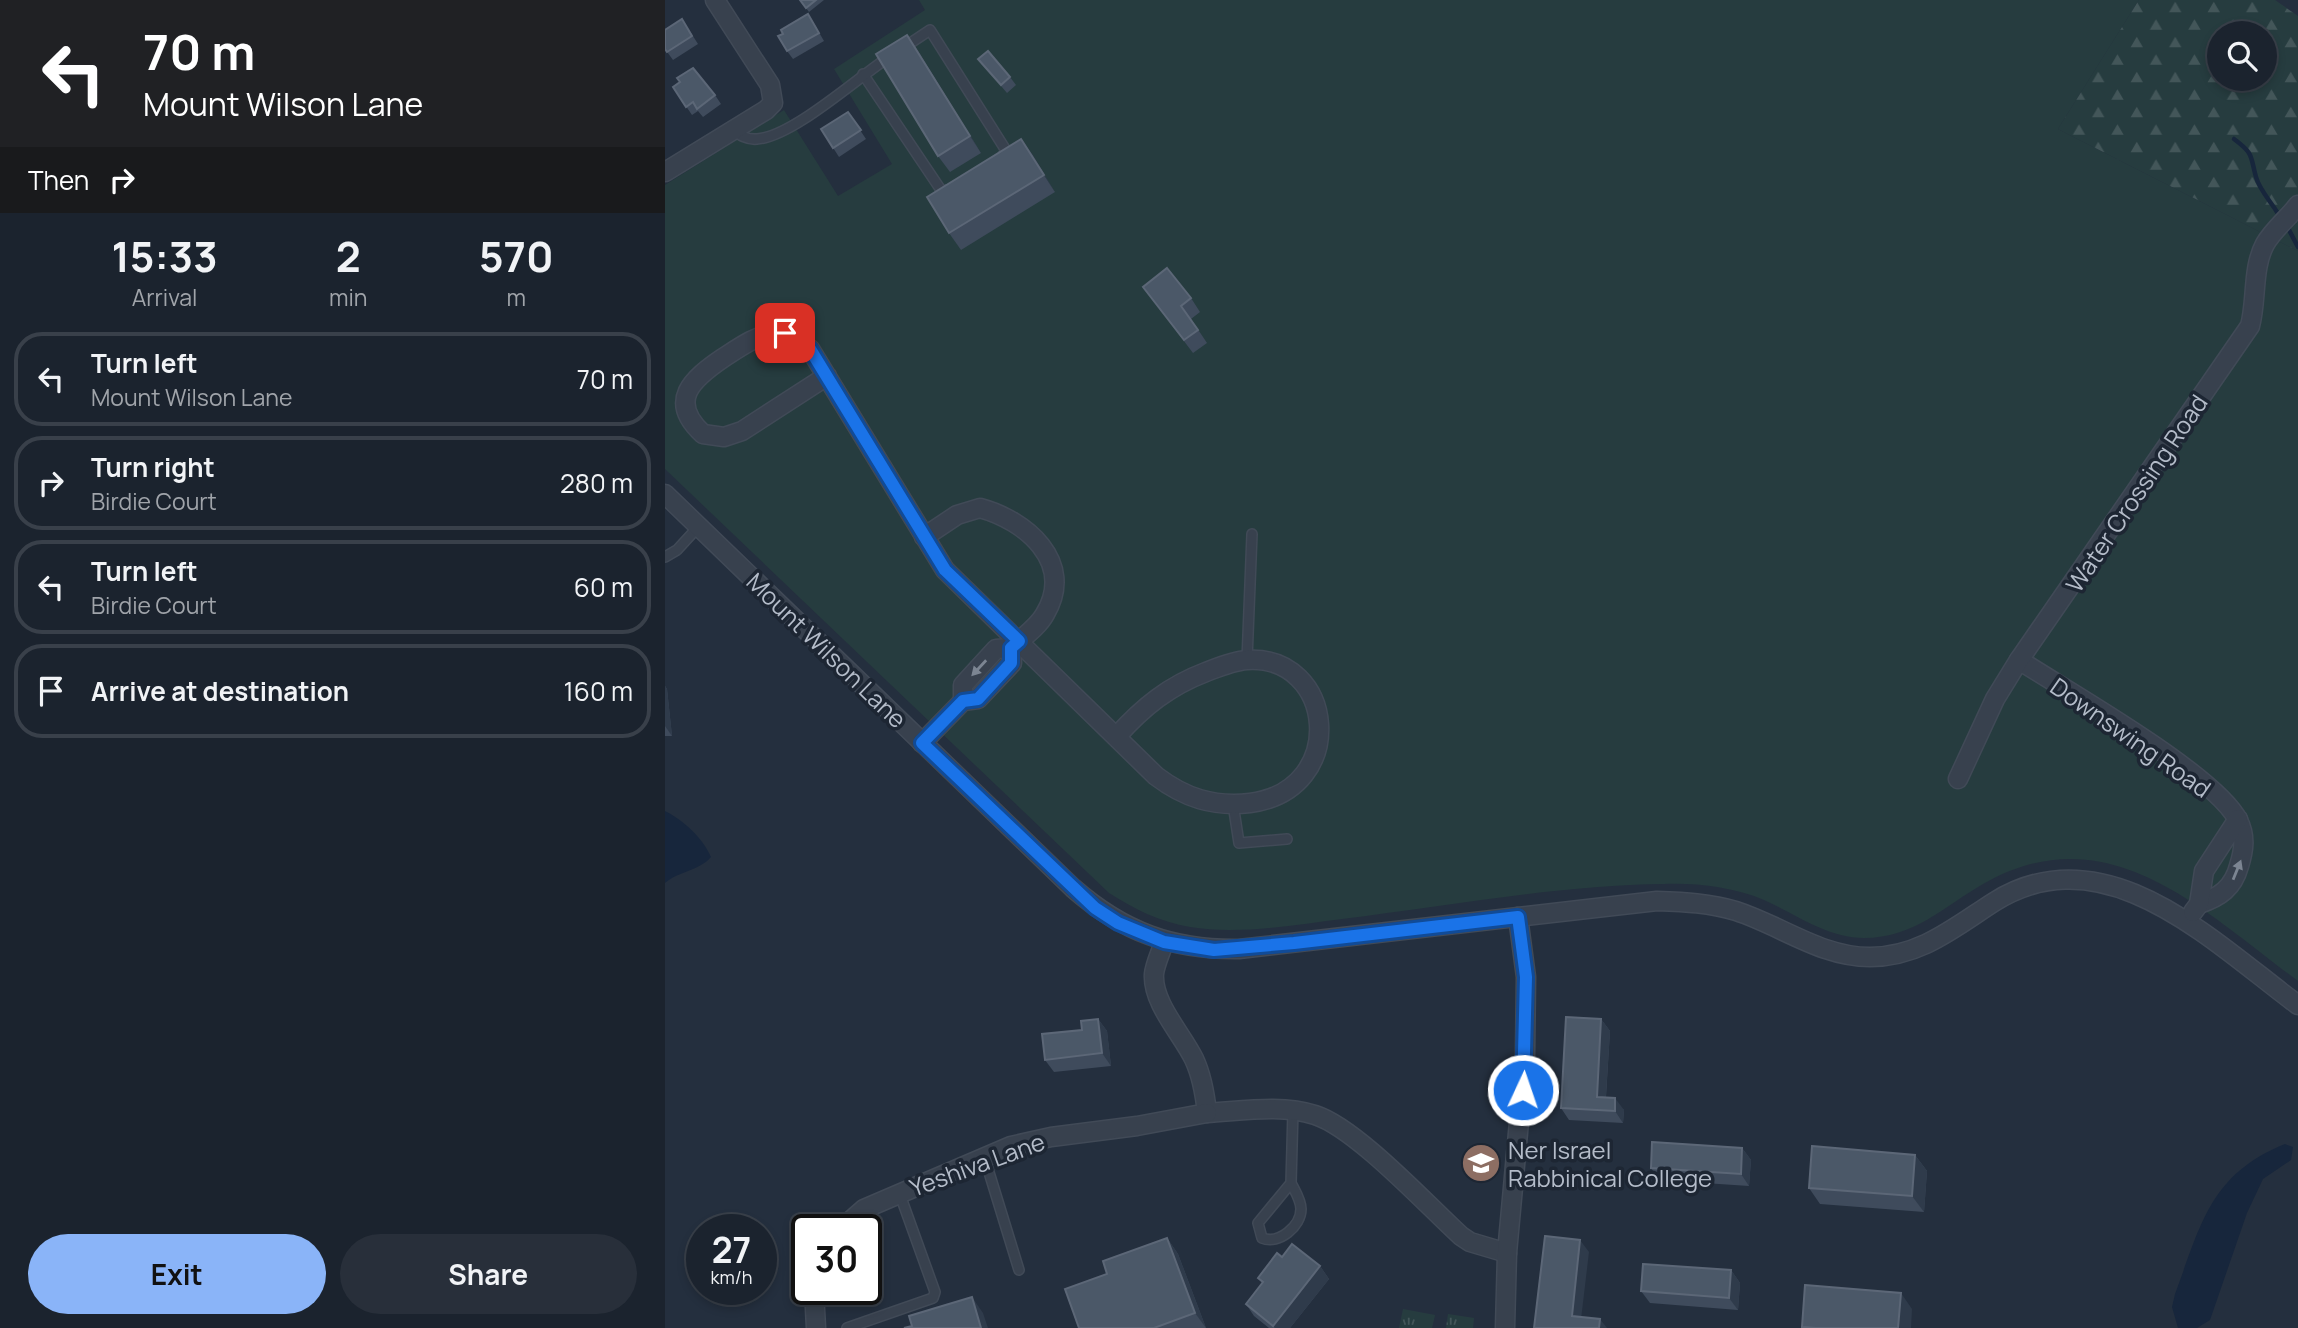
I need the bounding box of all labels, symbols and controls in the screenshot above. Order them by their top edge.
text: 70 m [143,18,255,85]
map controls [2207,21,2277,91]
button: search [2207,21,2277,91]
icon: left [28,28,119,119]
text: Mount Wilson Lane [143,82,423,126]
icon: right [103,161,141,199]
text: Then [28,162,89,198]
text: 15:33 [111,227,218,285]
text: 2 [336,227,361,285]
text: 570 [479,227,554,285]
text: Arrival [132,281,197,313]
text: min [329,281,368,313]
text: m [506,281,526,313]
pin [755,303,815,363]
icon: arrive [766,314,804,352]
text: Turn left [91,345,198,381]
icon: left [32,360,70,398]
text: 70 m [577,361,633,397]
text: Mount Wilson Lane [91,381,292,413]
street label: Water Crossing Road [2057,388,2215,598]
text: Turn right [91,449,215,485]
icon: right [32,464,70,502]
text: 280 m [560,465,633,501]
text: Birdie Court [91,485,217,517]
text: Turn left [91,553,198,589]
street label: Mount Wilson Lane [740,565,914,735]
icon: left [32,568,70,606]
text: 60 m [574,569,633,605]
text: Birdie Court [91,589,217,621]
one-way arrow [971,659,987,677]
street label: Downswing Road [2044,669,2218,805]
icon: arrive [32,672,70,710]
text: Arrive at destination [91,673,349,709]
text: 160 m [564,673,633,709]
one-way arrow [2231,860,2242,881]
position arrow [1486,1053,1560,1127]
street label: Yeshiva Lane [905,1124,1049,1204]
place label: Ner Israel Rabbinical College [1508,1133,1712,1194]
school or university icon: Ner Israel Rabbinical College [1460,1142,1502,1184]
speed limit sign: 30 [791,1214,882,1305]
text: 27 [712,1226,751,1274]
button: Exit [28,1234,326,1314]
button: Share [340,1234,637,1314]
text: km/h [711,1265,752,1289]

